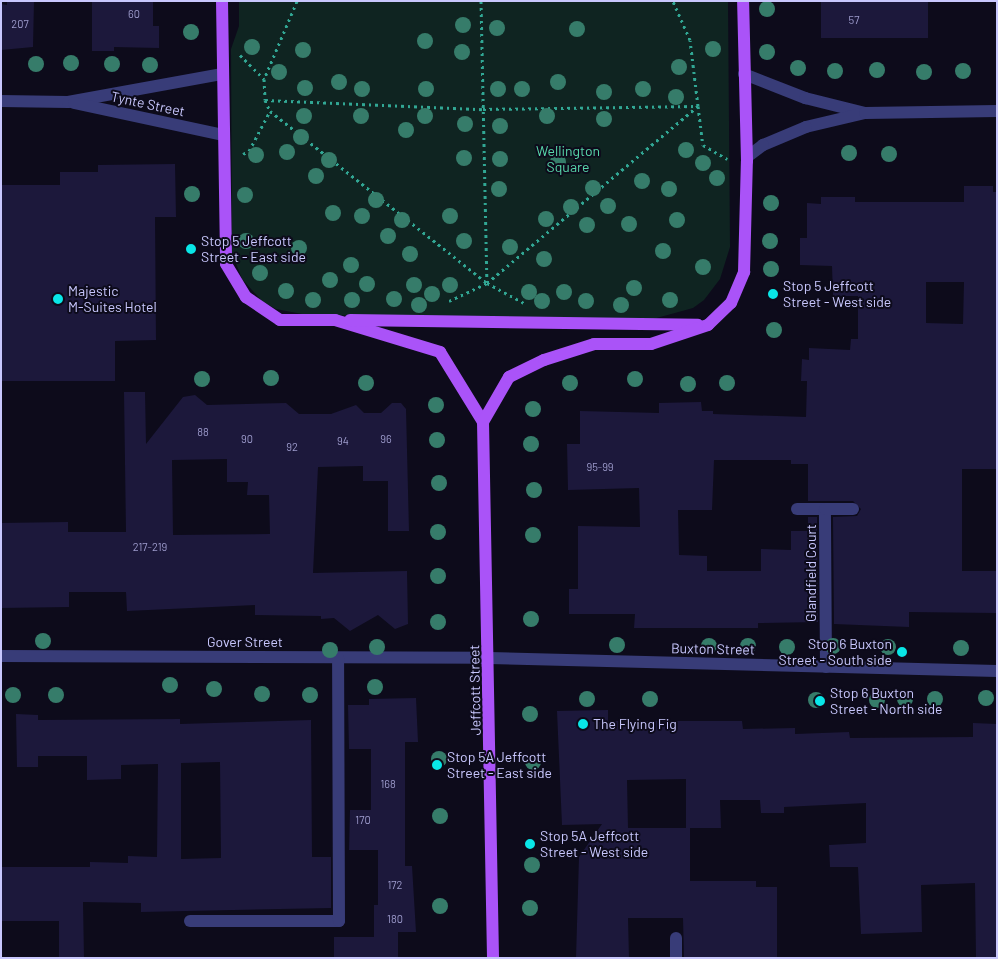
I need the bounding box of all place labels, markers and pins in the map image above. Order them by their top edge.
place label: Stop 5 Jeffcott Street - East side [201,233,306,266]
marker: Stop 5 Jeffcott Street - East side [185,243,197,255]
place label: Stop 5 Jeffcott Street - West side [783,278,891,310]
place label: Majestic M-Suites Hotel [68,283,157,316]
marker: Stop 5 Jeffcott Street - West side [767,288,779,300]
marker: Majestic M-Suites Hotel [52,293,64,305]
place label: Stop 6 Buxton Street - South side [779,636,892,669]
marker: Stop 6 Buxton Street - South side [896,646,908,658]
place label: Stop 6 Buxton Street - North side [830,685,943,718]
marker: Stop 6 Buxton Street - North side [814,695,826,707]
place label: The Flying Fig [593,716,677,732]
marker: The Flying Fig [577,718,589,730]
place label: Stop 5A Jeffcott Street - East side [447,749,552,782]
marker: Stop 5A Jeffcott Street - East side [431,759,443,771]
place label: Stop 5A Jeffcott Street - West side [540,828,648,860]
marker: Stop 5A Jeffcott Street - West side [524,838,536,850]

